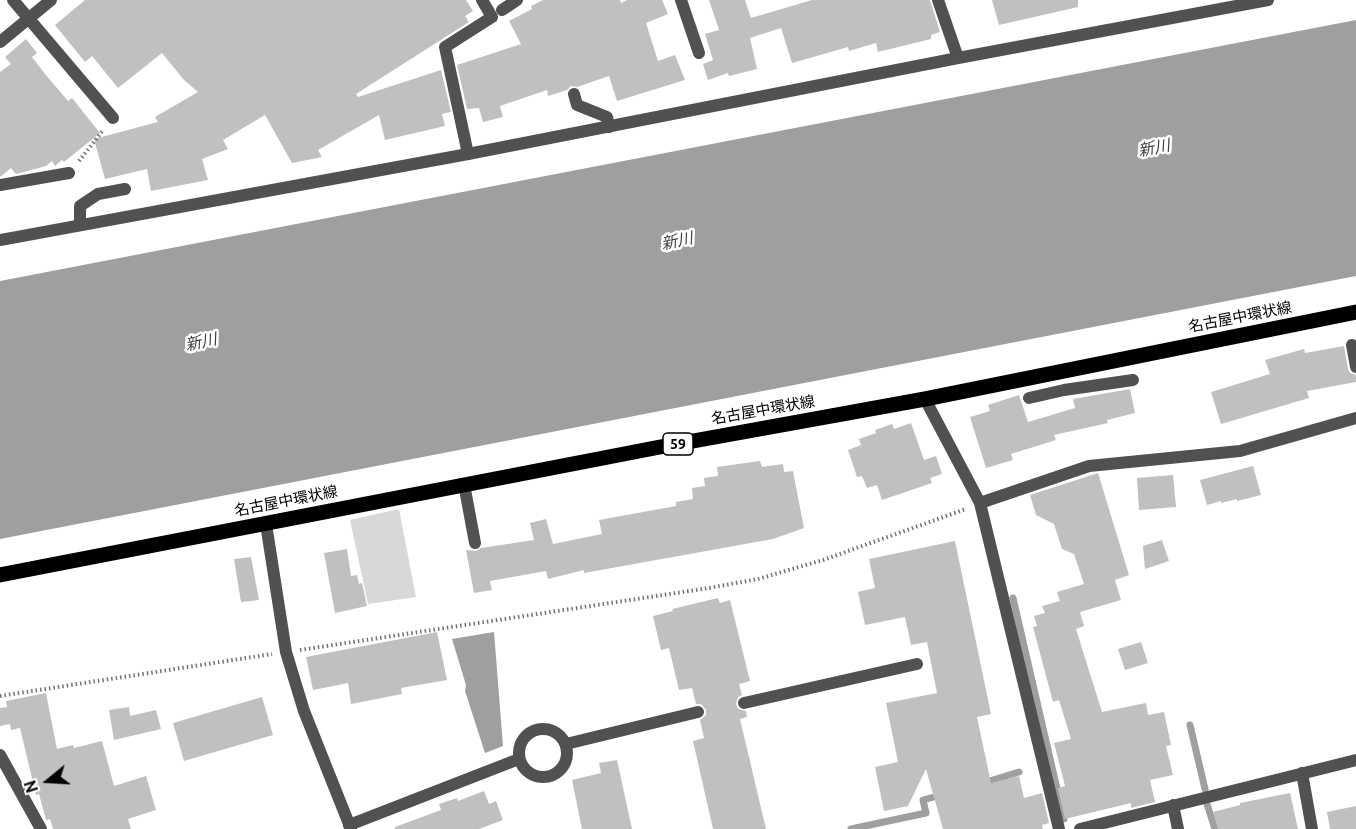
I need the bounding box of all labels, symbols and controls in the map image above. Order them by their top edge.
water label: 新川 [1136,136,1172,160]
water label: 新川 [659,228,695,254]
street label: 名古屋中環状線 [1187,298,1293,336]
water label: 新川 [183,329,219,355]
street label: 名古屋中環状線 [710,392,816,428]
road number: 59 [663,433,693,455]
street label: 名古屋中環状線 [233,482,339,520]
north arrow [18,751,78,811]
text: N [20,778,41,795]

